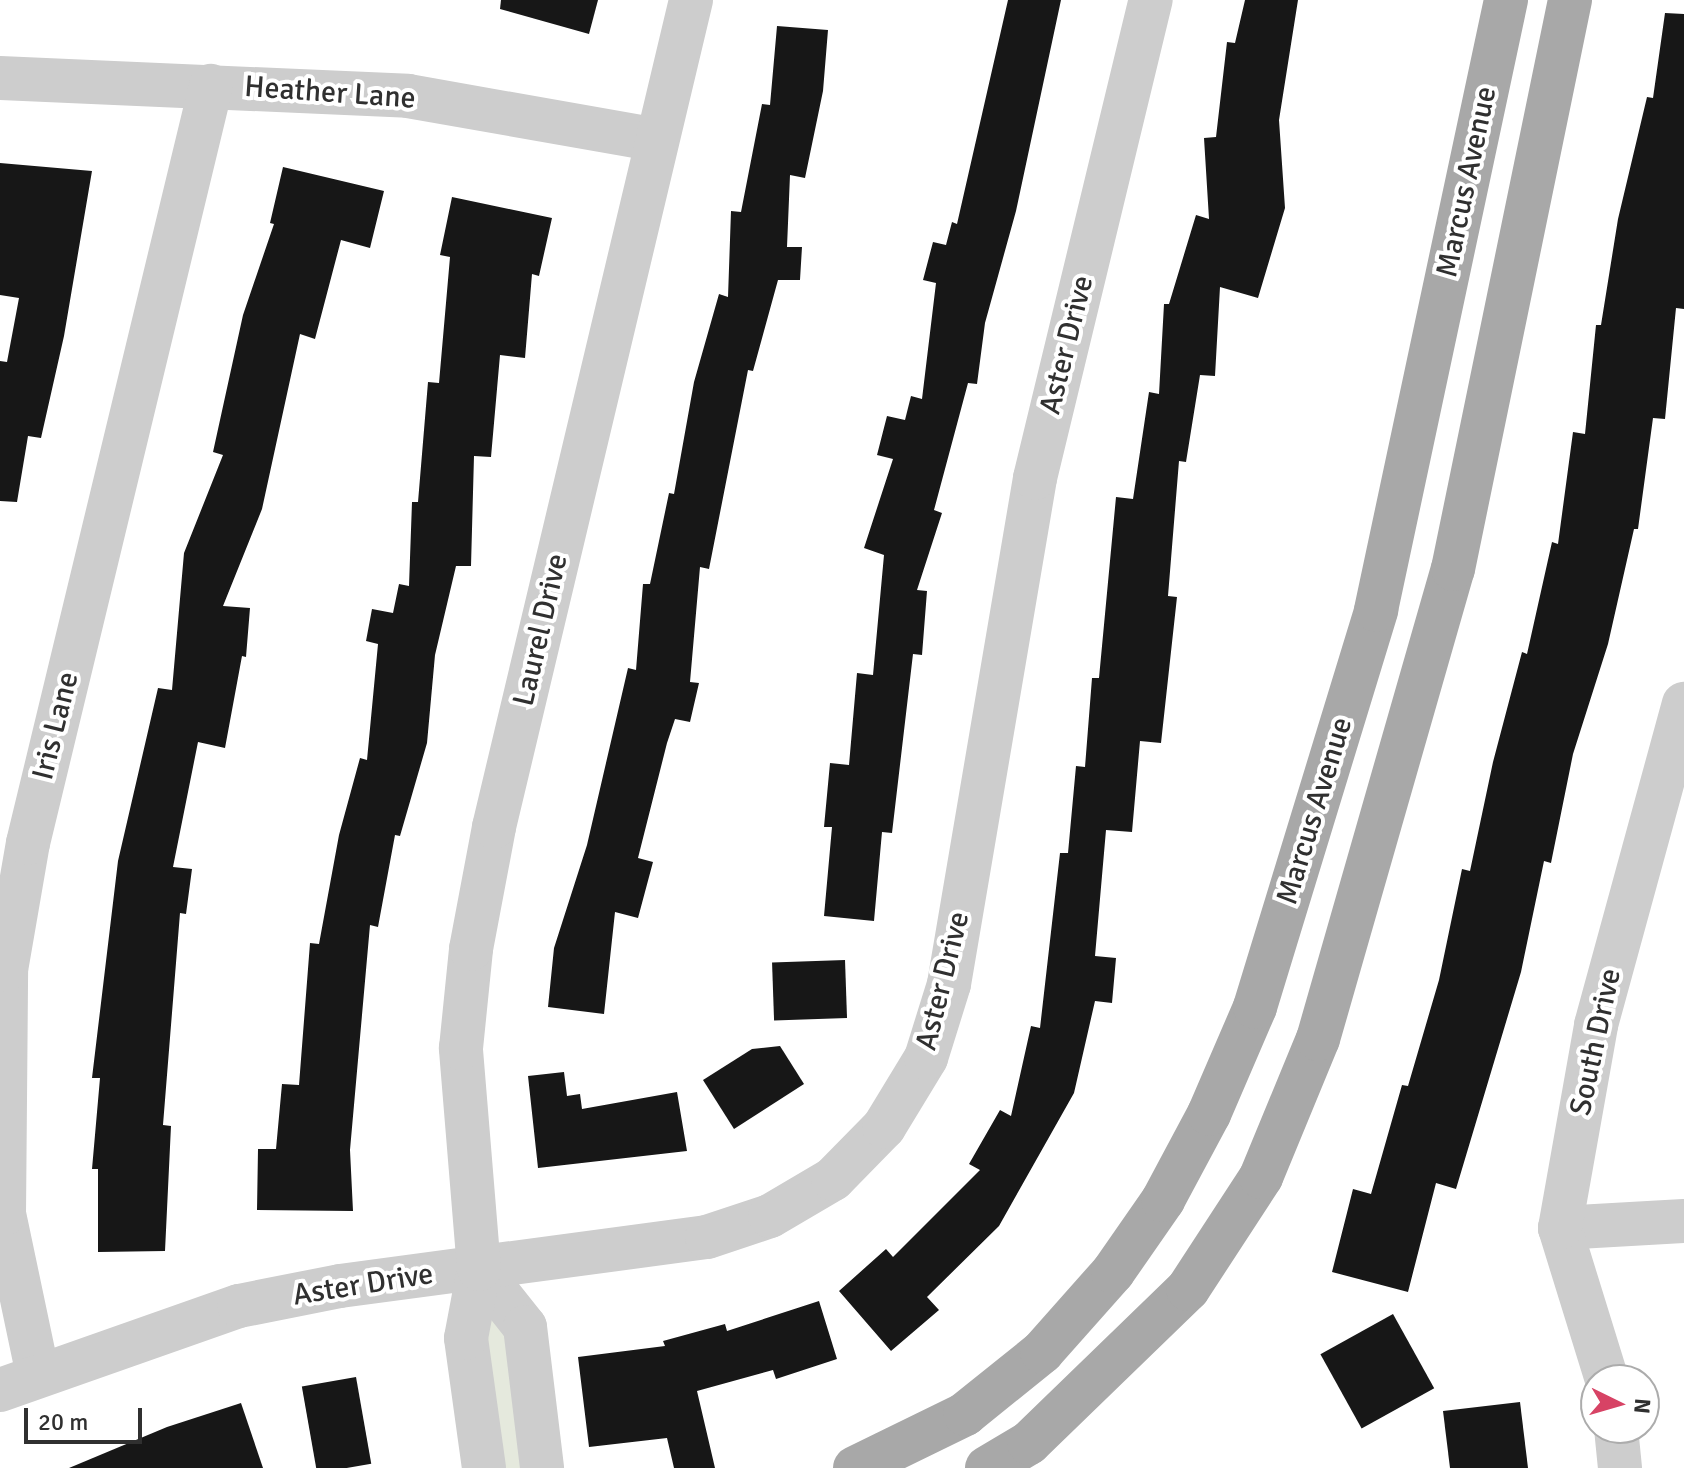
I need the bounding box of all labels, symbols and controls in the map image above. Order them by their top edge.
street label: Heather Lane [243,69,417,117]
street label: Marcus Avenue [1429,83,1505,281]
street label: Aster Drive [1032,272,1102,418]
street label: Laurel Drive [506,550,576,710]
street label: Iris Lane [25,668,87,784]
street label: Marcus Avenue [1269,713,1361,909]
street label: Aster Drive [908,908,978,1054]
street label: South Drive [1563,965,1629,1119]
street label: Aster Drive [290,1256,436,1314]
north arrow [1580,1364,1660,1444]
scale bar [28,1392,146,1442]
text: N [1628,1397,1657,1415]
text: 20 m [38,1407,88,1437]

